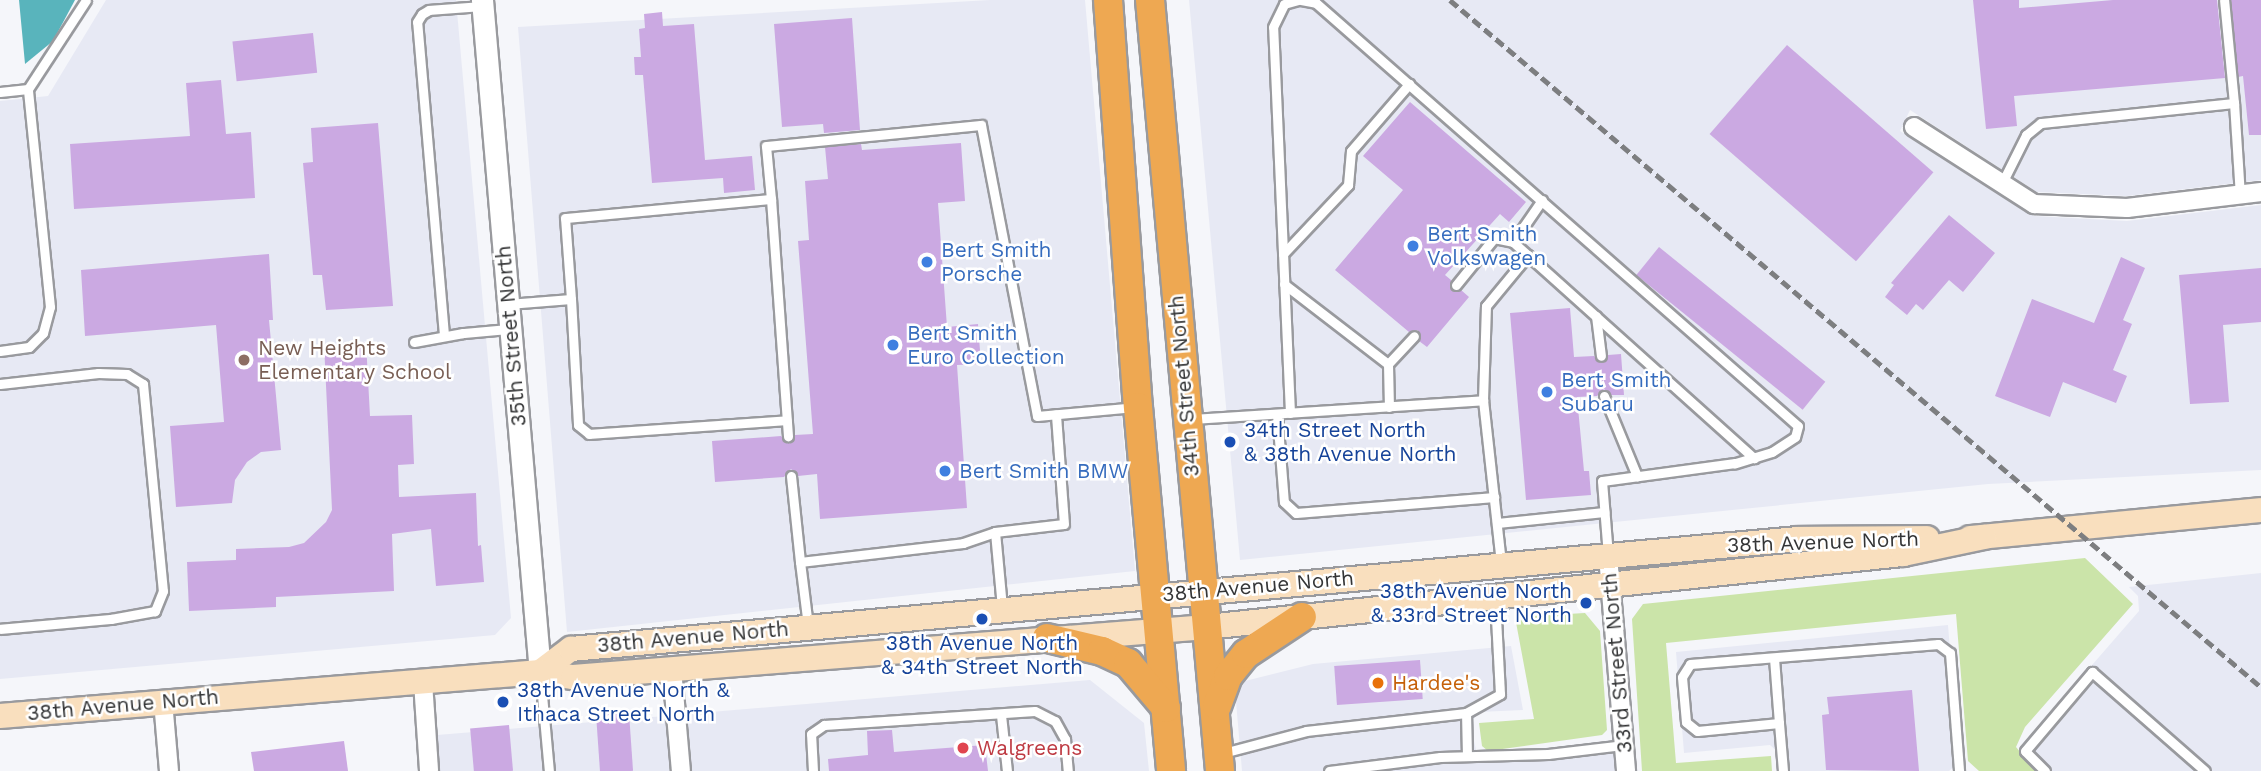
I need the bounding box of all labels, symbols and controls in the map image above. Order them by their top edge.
place label: Bert Smith Volkswagen [1427,221,1546,271]
place label: Bert Smith Porsche [941,237,1051,287]
marker: Bert Smith Volkswagen [1405,238,1421,254]
street label: 35th Street North [491,245,531,427]
marker: Bert Smith Porsche [919,254,935,270]
street label: 34th Street North [1164,294,1204,478]
place label: Bert Smith Euro Collection [907,320,1065,370]
place label: New Heights Elementary School [258,335,452,385]
marker: Bert Smith Euro Collection [885,337,901,353]
marker: New Heights Elementary School [236,352,252,368]
place label: Bert Smith Subaru [1561,367,1671,417]
marker: Bert Smith Subaru [1539,384,1555,400]
place label: 34th Street North & 38th Avenue North [1244,417,1457,467]
marker: 34th Street North & 38th Avenue North [1222,434,1238,450]
place label: Bert Smith BMW [959,458,1128,484]
marker: Bert Smith BMW [937,463,953,479]
street label: 38th Avenue North [1726,526,1920,558]
street label: 38th Avenue North [1161,565,1355,607]
street label: 33rd Street North [1597,572,1637,754]
place label: 38th Avenue North & 33rd Street North [1371,578,1572,628]
marker: 38th Avenue North & 33rd Street North [1578,595,1594,611]
marker: 38th Avenue North & 34th Street North [974,611,990,627]
street label: 38th Avenue North [596,616,790,658]
place label: 38th Avenue North & 34th Street North [881,630,1083,680]
place label: Hardee's [1392,670,1480,696]
marker: Hardee's [1370,675,1386,691]
place label: 38th Avenue North & Ithaca Street North [517,677,730,727]
street label: 38th Avenue North [26,684,220,726]
marker: 38th Avenue North & Ithaca Street North [495,694,511,710]
place label: Walgreens [977,735,1082,761]
marker: Walgreens [955,740,971,756]

